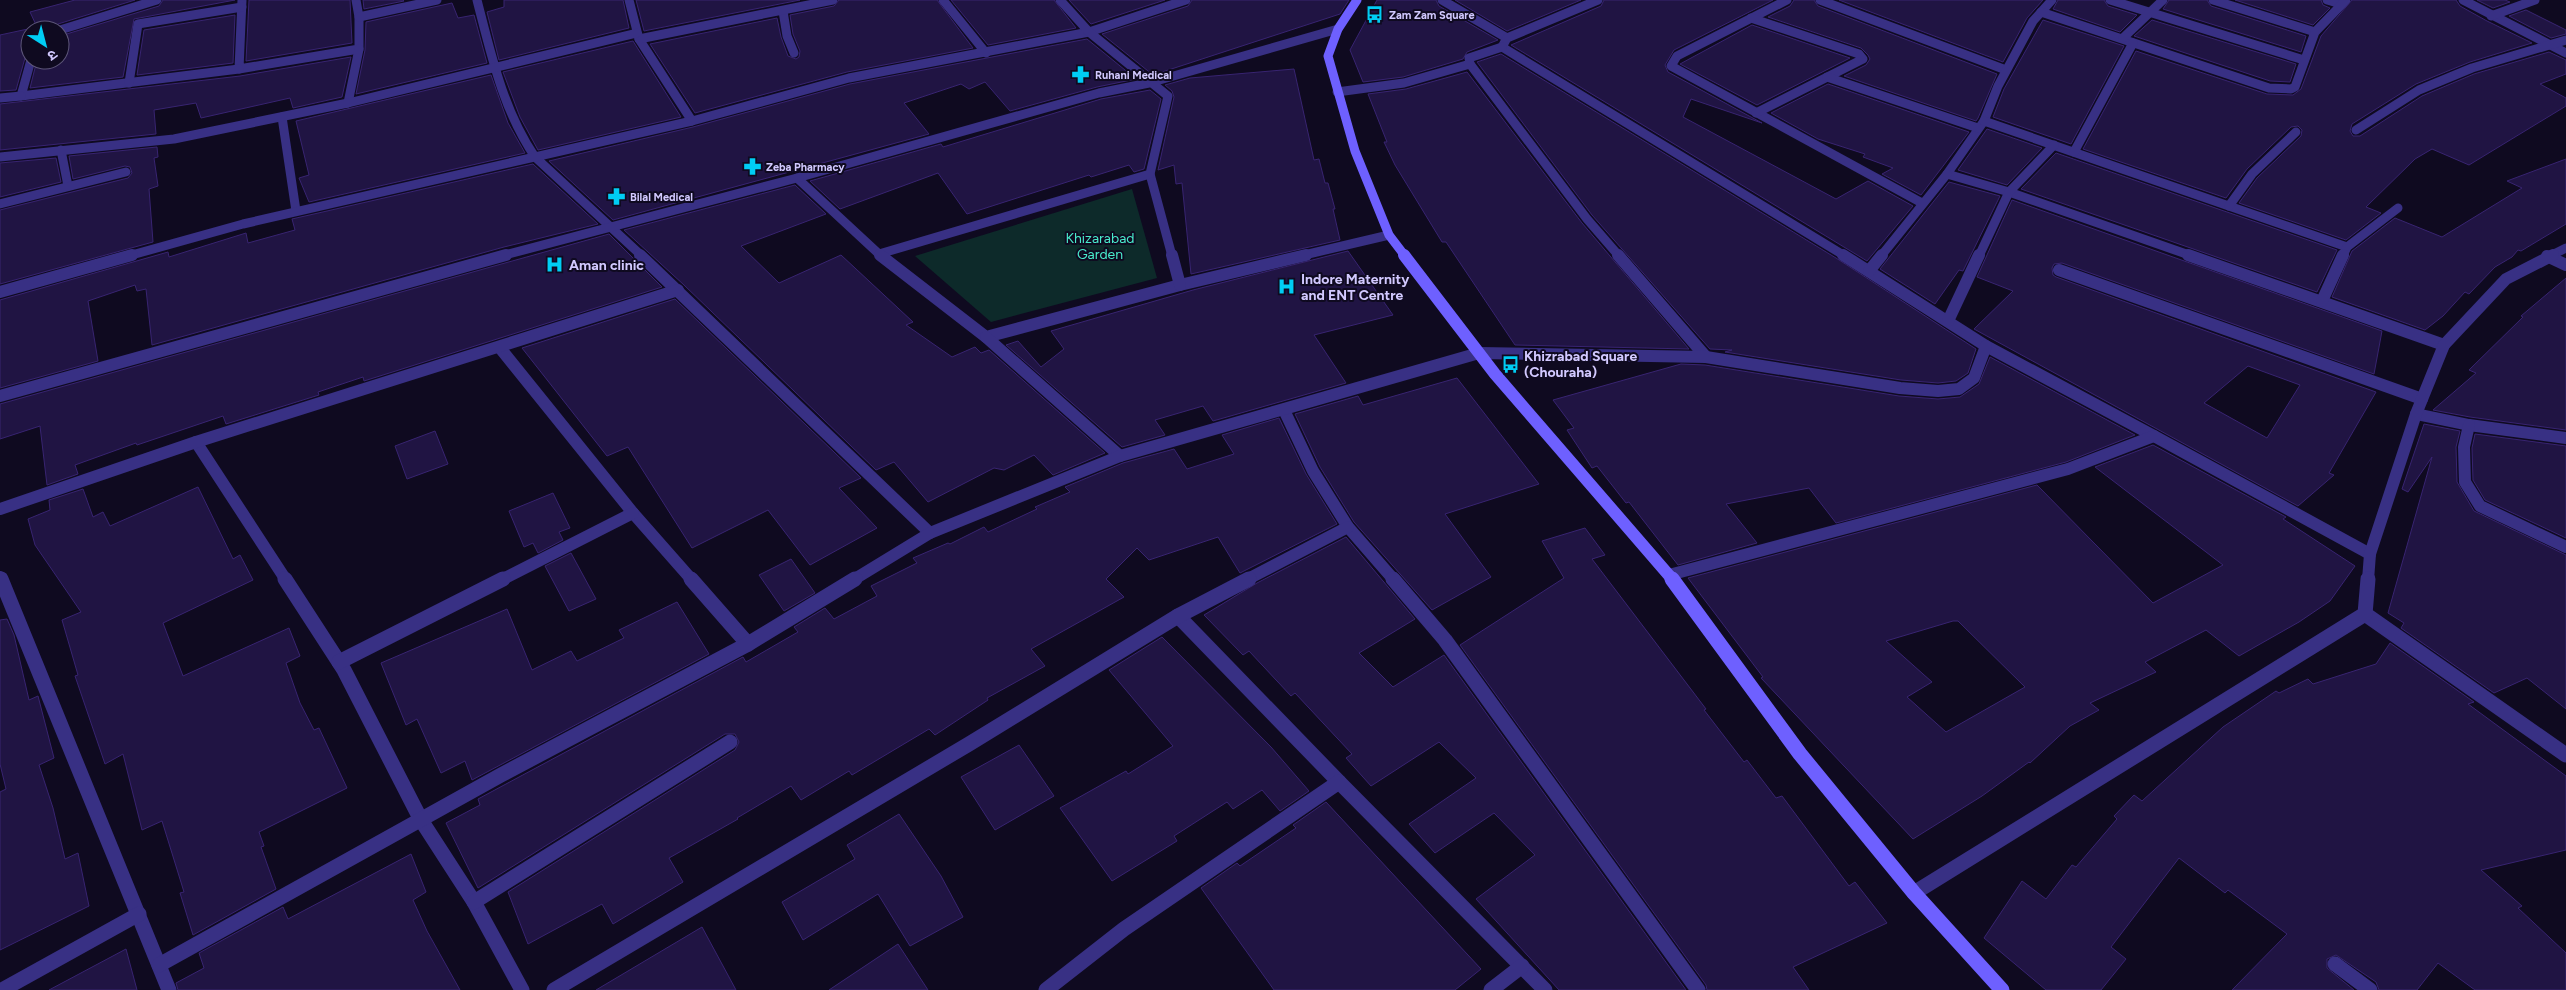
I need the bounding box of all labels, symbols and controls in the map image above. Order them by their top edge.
bus stop icon: Zam Zam Square [1365,5,1385,25]
place label: Zam Zam Square [1389,9,1475,22]
north arrow [20,20,70,70]
text: उ [43,46,61,65]
pharmacy icon: Ruhani Medical [1071,65,1091,85]
place label: Ruhani Medical [1095,69,1172,82]
pharmacy icon: Zeba Pharmacy [742,157,762,177]
place label: Zeba Pharmacy [766,161,845,174]
pharmacy icon: Bilal Medical [606,187,626,207]
place label: Bilal Medical [630,191,693,204]
park label: Khizarabad Garden [1065,230,1135,263]
hospital icon: Aman clinic [545,255,565,275]
place label: Aman clinic [569,257,644,274]
place label: Indore Maternity and ENT Centre [1301,271,1410,304]
hospital icon: Indore Maternity and ENT Centre [1277,277,1297,297]
place label: Khizrabad Square (Chouraha) [1524,348,1637,381]
bus stop icon: Khizrabad Square (Chouraha) [1500,354,1520,374]

